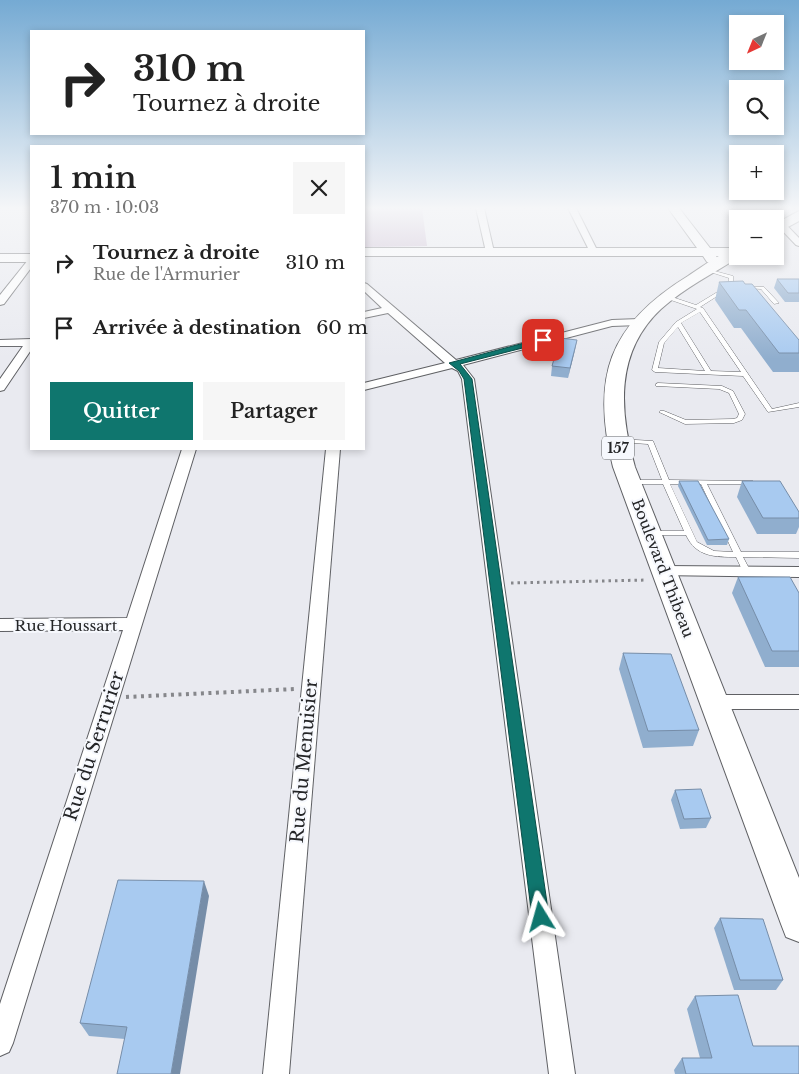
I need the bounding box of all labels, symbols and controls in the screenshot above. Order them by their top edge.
north arrow [729,15,784,70]
map controls [729,15,784,265]
text: 310 m [133,47,245,90]
icon: right [50,50,115,115]
button: search [729,80,784,135]
text: Tournez à droite [133,90,320,117]
button: + [729,145,784,200]
text: 1 min [50,159,136,196]
button: close [293,162,345,214]
text: 370 m · 10:03 [50,197,159,217]
button: − [729,210,784,265]
text: Tournez à droite [93,241,260,264]
icon: right [50,249,78,277]
text: 310 m [285,251,345,274]
text: Rue de l'Armurier [93,264,240,284]
icon: arrive [50,314,78,342]
text: Arrivée à destination [93,316,301,339]
text: 60 m [316,316,368,339]
pin [522,319,564,361]
icon: arrive [529,326,557,354]
button: Quitter [50,382,193,440]
button: Partager [203,382,345,440]
road number: 157 [602,436,634,459]
street label: Boulevard Thibeau [628,496,698,640]
street label: Rue Houssart [15,616,118,635]
street label: Rue du Serrurier [59,668,129,824]
street label: Rue du Menuisier [286,678,322,844]
position arrow [514,890,566,942]

